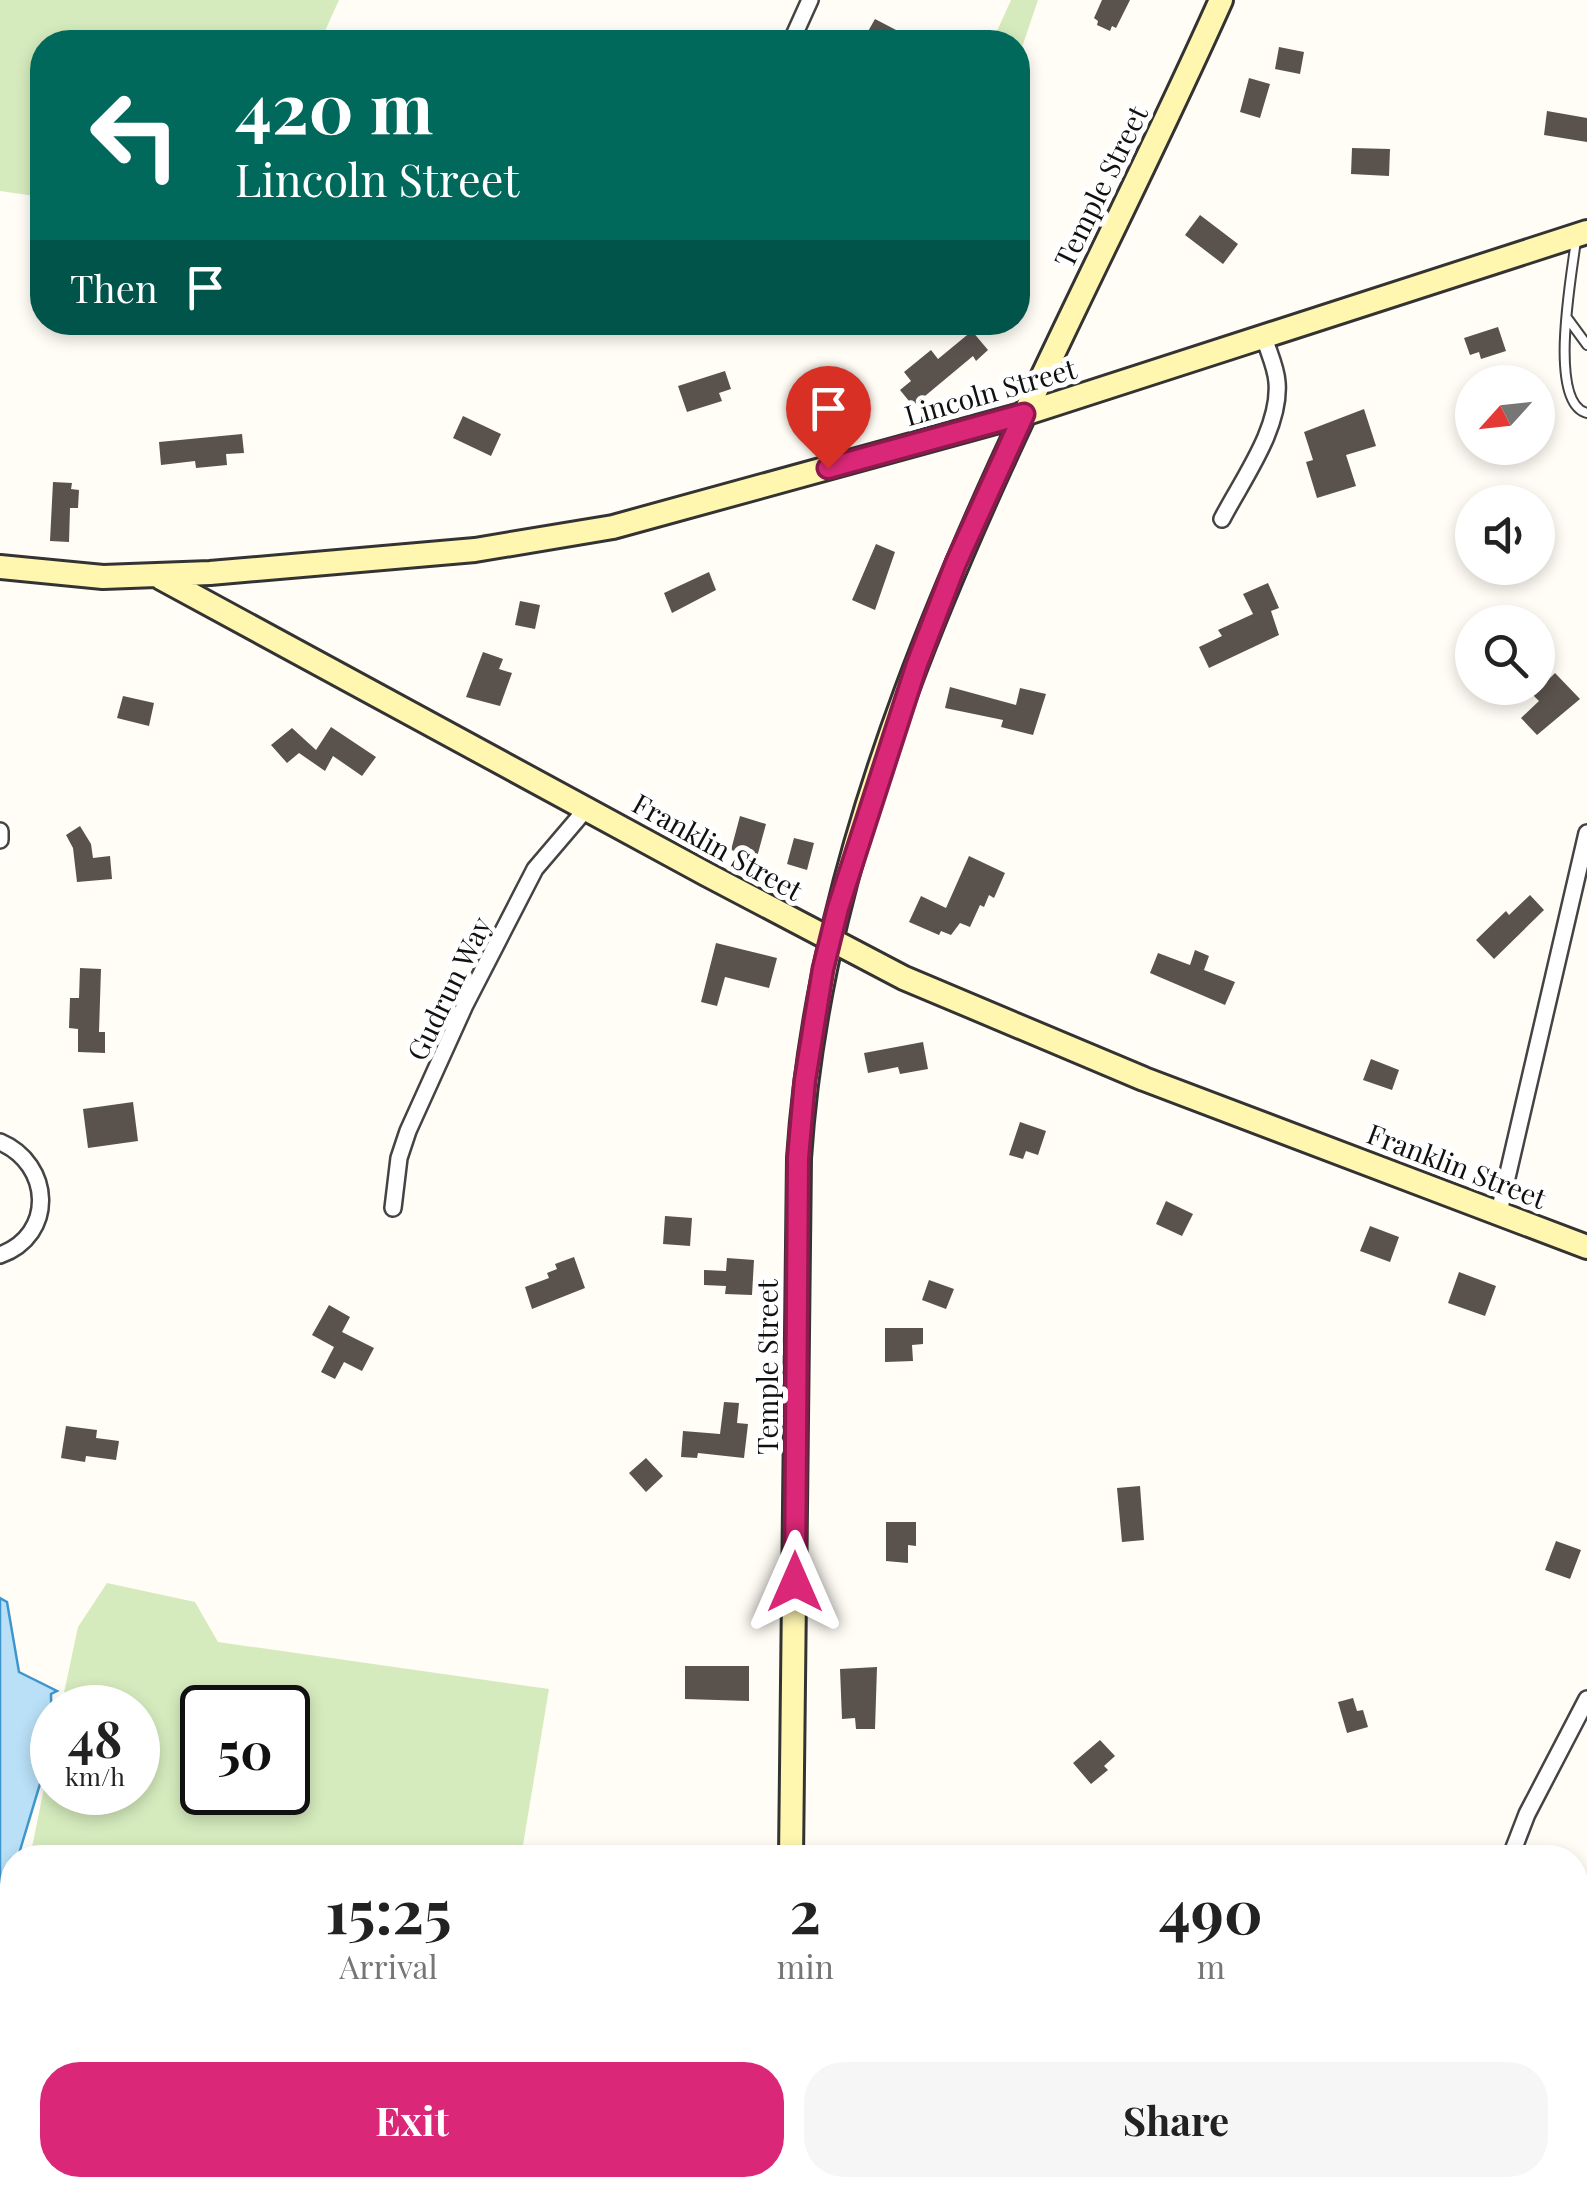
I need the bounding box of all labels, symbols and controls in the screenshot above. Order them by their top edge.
text: 420 m [235,58,433,152]
icon: left [70,70,200,200]
street label: Temple Street [1045,98,1156,273]
text: Lincoln Street [235,148,519,208]
icon: arrive [178,260,233,315]
text: Then [70,262,158,313]
street label: Lincoln Street [900,349,1081,433]
north arrow [1455,365,1555,465]
map controls [1455,365,1555,705]
pin [786,366,871,469]
icon: arrive [801,381,856,436]
button: sound [1455,485,1555,585]
button: search [1455,605,1555,705]
street label: Franklin Street [627,784,810,908]
street label: Gudrun Way [397,910,499,1066]
street label: Franklin Street [1362,1114,1553,1216]
street label: Temple Street [748,1278,785,1455]
position arrow [743,1530,847,1634]
speed limit sign: 50 [180,1685,310,1815]
text: 48 [68,1704,122,1771]
text: km/h [65,1759,125,1792]
text: 15:25 [325,1869,452,1949]
text: 2 [790,1869,821,1949]
text: 490 [1159,1869,1263,1949]
text: Arrival [339,1944,438,1987]
text: min [777,1944,834,1987]
text: m [1197,1944,1225,1987]
button: Exit [40,2062,784,2177]
button: Share [804,2062,1548,2177]

